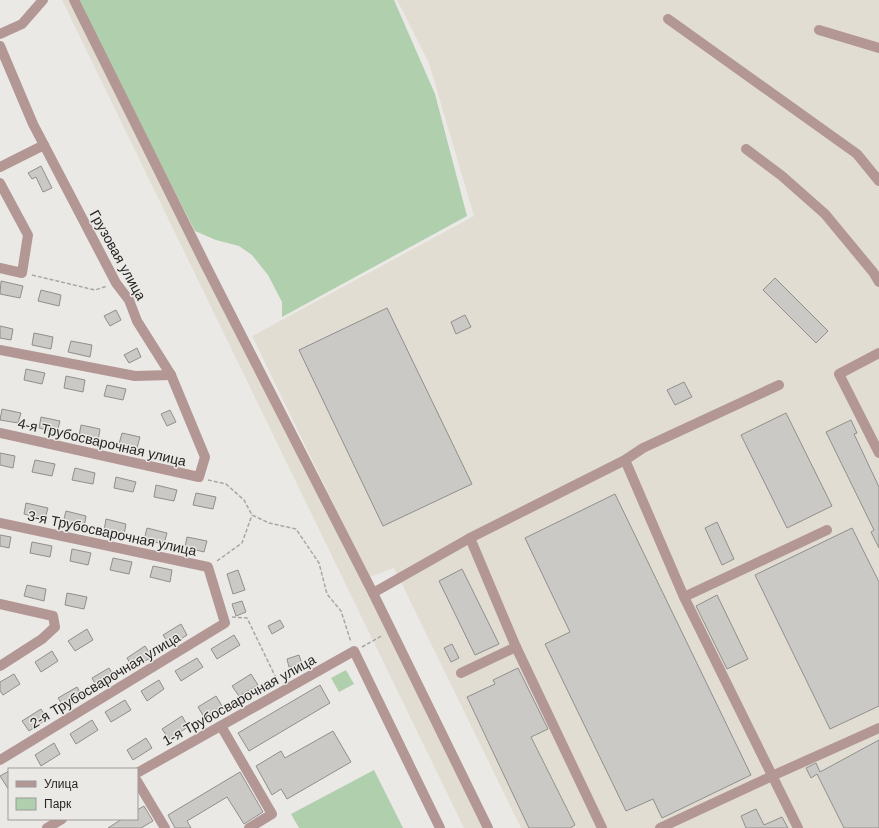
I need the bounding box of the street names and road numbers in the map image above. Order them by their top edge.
street label: Грузовая улица [87,207,149,303]
street label: 4-я Трубосварочная улица [16,415,188,469]
street label: 3-я Трубосварочная улица [26,507,198,559]
street label: 2-я Трубосварочная улица [27,629,183,731]
street label: 1-я Трубосварочная улица [160,651,318,749]

